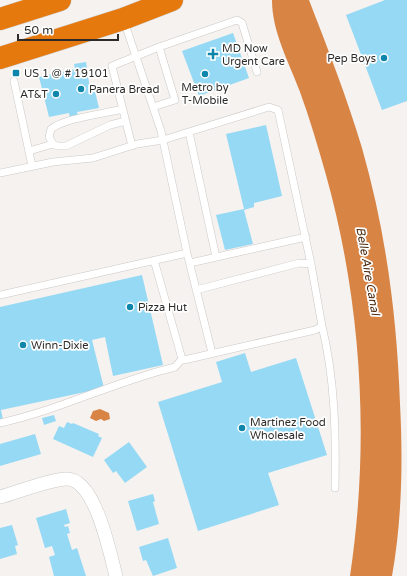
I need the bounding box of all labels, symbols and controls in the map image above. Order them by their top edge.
scale bar [18,16,118,42]
text: 50 m [24,23,53,37]
place label: MD Now Urgent Care [222,42,285,68]
marker: MD Now Urgent Care [207,48,219,60]
place label: Pep Boys [327,52,376,65]
marker: Pep Boys [379,53,389,63]
place label: US 1 @ # 19101 [24,67,109,80]
marker: US 1 @ # 19101 [11,68,21,78]
marker: Metro by T-Mobile [200,69,210,79]
place label: Metro by T-Mobile [181,81,229,107]
place label: Panera Bread [89,83,159,96]
marker: Panera Bread [76,84,86,94]
place label: AT&T [20,88,48,101]
marker: AT&T [51,89,61,99]
water label: Belle Aire Canal [353,226,383,318]
place label: Pizza Hut [138,301,187,314]
marker: Pizza Hut [125,302,135,312]
place label: Winn-Dixie [31,339,88,352]
marker: Winn-Dixie [18,340,28,350]
place label: Martinez Food Wholesale [250,416,326,442]
marker: Martinez Food Wholesale [237,423,247,433]

